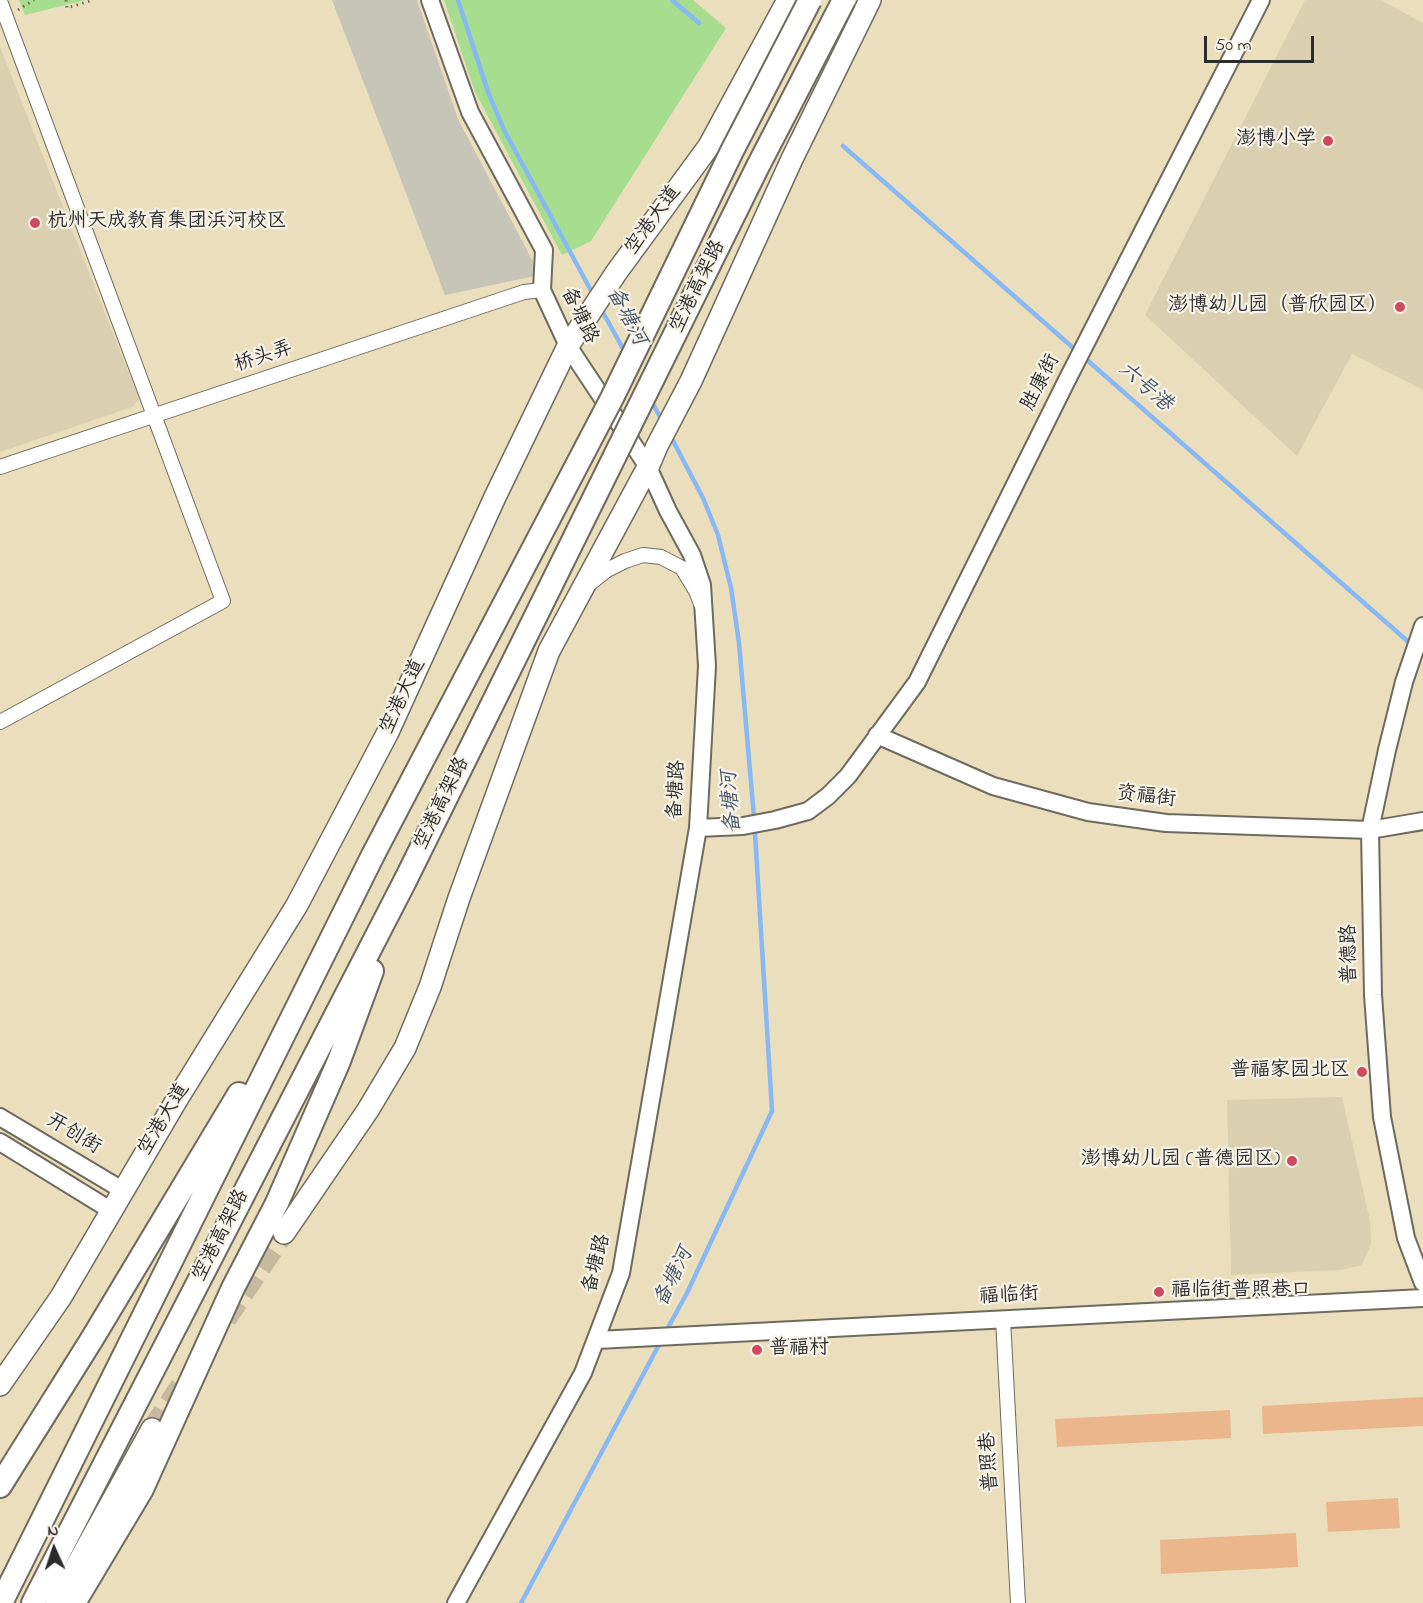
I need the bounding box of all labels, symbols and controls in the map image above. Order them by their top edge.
scale bar [1207,24,1316,62]
text: 50 m [1215,33,1252,59]
place label: 澎博小学 [1236,129,1316,153]
marker: 澎博小学 [1321,134,1335,148]
street label: 空港大道 [621,182,687,260]
place label: 杭州天成教育集团浜河校区 [47,211,287,235]
marker: 杭州天成教育集团浜河校区 [28,216,42,230]
street label: 空港高架路 [666,237,732,337]
water label: 备塘河 [599,283,651,351]
street label: 备塘路 [554,284,602,348]
place label: 澎博幼儿园（普欣园区） [1168,295,1388,319]
marker: 澎博幼儿园（普欣园区） [1393,300,1407,314]
street label: 桥头弄 [232,337,296,379]
street label: 胜康街 [1018,351,1066,415]
water label: 六号港 [1112,358,1176,418]
street label: 空港大道 [376,656,432,738]
street label: 空港高架路 [410,754,476,854]
street label: 备塘路 [664,759,692,821]
water label: 备塘河 [718,770,748,834]
street label: 资福街 [1115,782,1177,814]
street label: 普德路 [1338,924,1364,984]
place label: 普福家园北区 [1230,1060,1350,1084]
marker: 普福家园北区 [1355,1065,1369,1079]
street label: 空港大道 [134,1080,196,1160]
street label: 开创街 [41,1109,105,1161]
place label: 澎博幼儿园 (普德园区) [1081,1149,1280,1173]
marker: 澎博幼儿园 (普德园区) [1285,1154,1299,1168]
street label: 空港高架路 [189,1186,255,1286]
street label: 备塘路 [579,1232,617,1296]
water label: 备塘河 [650,1244,700,1312]
place label: 福临街普照巷口 [1171,1280,1311,1304]
street label: 福临街 [978,1283,1040,1311]
marker: 福临街普照巷口 [1152,1285,1166,1299]
place label: 普福村 [769,1338,829,1362]
marker: 普福村 [750,1343,764,1357]
street label: 普照巷 [977,1431,1005,1493]
north arrow [24,1519,84,1579]
text: N [47,1519,59,1543]

